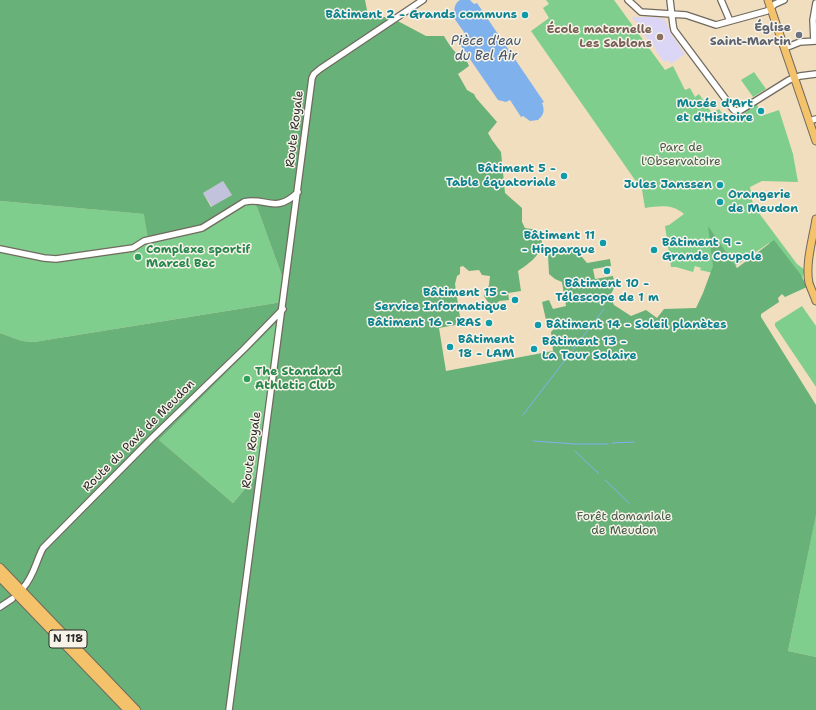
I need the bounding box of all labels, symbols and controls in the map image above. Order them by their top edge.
place label: Bâtiment 2 - Grands communs [326,8,517,22]
marker: Bâtiment 2 - Grands communs [520,10,530,20]
place label: Église Saint-Martin [710,21,791,49]
place label: École maternelle Les Sablons [546,23,652,51]
marker: Église Saint-Martin [794,30,804,40]
marker: École maternelle Les Sablons [655,32,665,42]
water label: Pièce d'eau du Bel Air [451,34,521,65]
street label: Route Royale [283,90,307,168]
place label: Musée d'Art et d'Histoire [676,97,753,125]
marker: Musée d'Art et d'Histoire [756,106,766,116]
park label: Parc de l'Observatoire [641,141,721,169]
place label: Bâtiment 5 - Table équatoriale [446,162,556,190]
marker: Bâtiment 5 - Table équatoriale [559,171,569,181]
place label: Jules Janssen [624,178,712,192]
marker: Jules Janssen [715,180,725,190]
place label: Orangerie de Meudon [728,188,798,216]
marker: Orangerie de Meudon [715,197,725,207]
place label: Bâtiment 11 - Hipparque [521,229,595,257]
place label: Bâtiment 9 - Grande Coupole [662,236,762,264]
marker: Bâtiment 11 - Hipparque [598,238,608,248]
place label: Complexe sportif Marcel Bec [146,243,250,271]
marker: Bâtiment 9 - Grande Coupole [649,245,659,255]
marker: Complexe sportif Marcel Bec [133,252,143,262]
marker: Bâtiment 10 - Télescope de 1 m [602,266,612,276]
place label: Bâtiment 10 - Télescope de 1 m [555,277,659,305]
place label: Bâtiment 15 - Service Informatique [375,286,507,314]
marker: Bâtiment 15 - Service Informatique [510,295,520,305]
place label: Bâtiment 16 - RAS [368,316,481,330]
marker: Bâtiment 16 - RAS [484,318,494,328]
place label: Bâtiment 14 - Soleil planètes [546,318,727,332]
marker: Bâtiment 14 - Soleil planètes [533,320,543,330]
place label: Bâtiment 18 - LAM [458,333,515,361]
place label: Bâtiment 13 - La Tour Solaire [542,335,637,363]
marker: Bâtiment 18 - LAM [445,342,455,352]
marker: Bâtiment 13 - La Tour Solaire [529,344,539,354]
place label: The Standard Athletic Club [255,365,341,393]
marker: The Standard Athletic Club [242,374,252,384]
street label: Route du Pavé de Meudon [80,377,198,495]
street label: Route Royale [239,411,265,489]
park label: Forêt domaniale de Meudon [576,510,672,538]
road number: N 118 [49,630,87,648]

